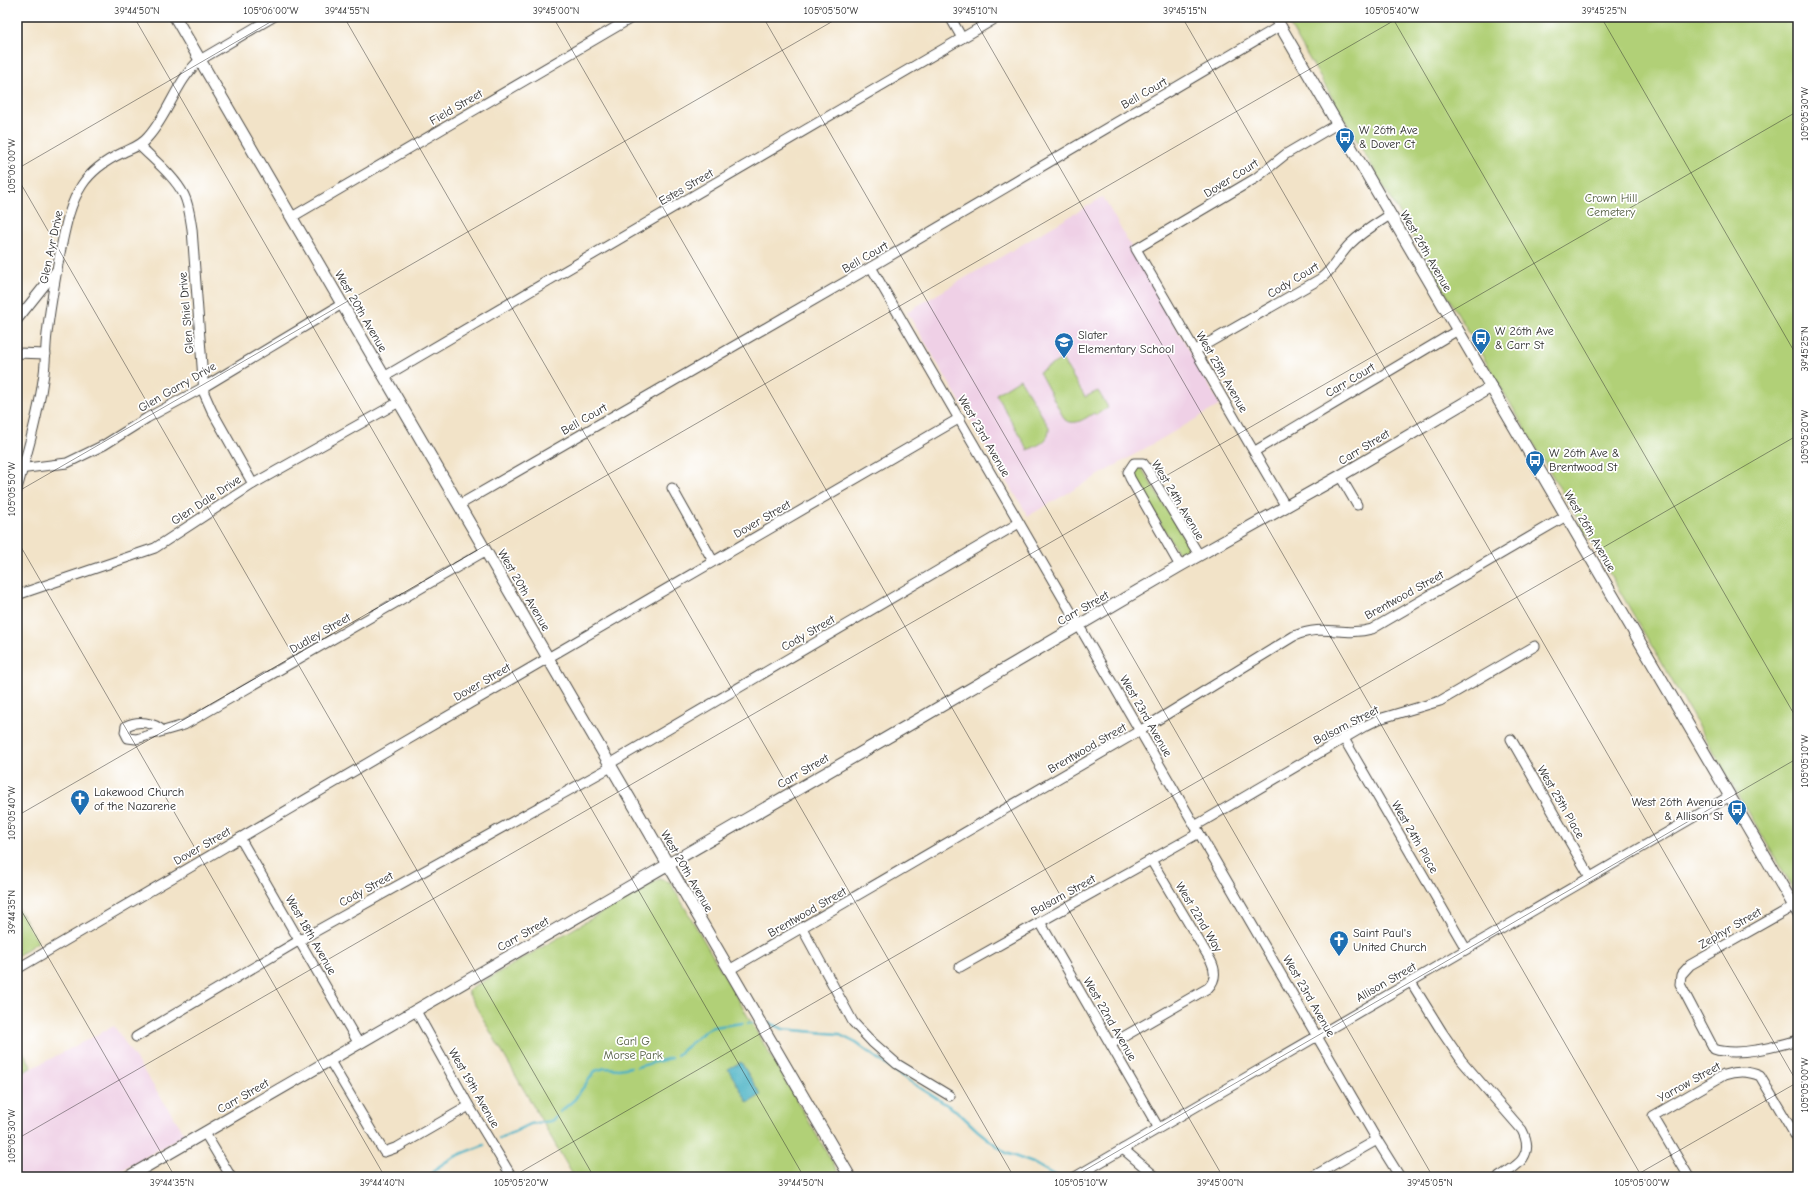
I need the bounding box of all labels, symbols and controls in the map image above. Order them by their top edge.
text: 39°44'50"N [114,5,160,17]
text: 105°06'00"W [243,5,299,17]
text: 39°44'55"N [325,5,369,17]
text: 39°45'00"N [533,5,579,17]
text: 105°05'50"W [804,5,858,17]
text: 39°45'10"N [953,5,997,17]
text: 39°45'15"N [1163,5,1207,17]
text: 105°05'40"W [1365,5,1419,17]
text: 39°45'25"N [1581,5,1627,17]
street label: Bell Court [1119,74,1170,112]
street label: Field Street [427,86,485,128]
text: 105°05'30"W [1799,87,1811,141]
place label: W 26th Ave & Dover Ct [1359,123,1418,151]
bus stop icon: W 26th Ave & Dover Ct [1334,126,1356,154]
text: 105°06'00"W [6,138,18,194]
street label: Dover Court [1201,156,1261,200]
street label: Estes Street [656,166,716,208]
park label: Crown Hill Cemetery [1585,191,1637,219]
street label: West 26th Avenue [1397,208,1455,294]
street label: Glen Ayr Drive [36,209,66,285]
street label: Bell Court [840,238,891,276]
street label: Cody Court [1265,259,1322,301]
street label: West 20th Avenue [332,268,390,354]
street label: Glen Shiel Drive [175,271,197,355]
place label: W 26th Ave & Carr St [1495,324,1554,352]
text: 39°45'25"N [1799,326,1811,372]
bus stop icon: W 26th Ave & Carr St [1470,327,1492,355]
place label: Slater Elementary School [1078,328,1174,356]
street label: West 25th Avenue [1193,329,1251,415]
school or university icon: Slater Elementary School [1053,331,1075,359]
street label: Glen Garry Drive [136,359,218,415]
street label: Carr Court [1323,360,1378,400]
street label: West 23rd Avenue [955,393,1013,479]
street label: Bell Court [559,400,610,438]
text: 105°05'20"W [1799,410,1811,464]
street label: Carr Street [1336,426,1393,468]
place label: W 26th Ave & Brentwood St [1549,446,1620,474]
bus stop icon: W 26th Ave & Brentwood St [1524,449,1546,477]
street label: West 24th Avenue [1149,458,1207,542]
text: 105°05'50"W [6,462,18,516]
street label: Glen Dale Drive [169,472,243,528]
street label: West 26th Avenue [1561,488,1619,574]
street label: Dover Street [731,497,793,541]
street label: West 20th Avenue [495,547,553,633]
street label: Brentwood Street [1362,567,1446,622]
street label: Carr Street [1055,587,1112,628]
street label: Dudley Street [287,610,353,656]
street label: Cody Street [779,612,838,654]
street label: Dover Street [451,660,513,704]
street label: West 23rd Avenue [1117,673,1175,759]
street label: Balsam Street [1311,702,1381,747]
street label: Brentwood Street [1045,720,1129,776]
text: 105°05'10"W [1799,734,1811,787]
street label: Carr Street [775,750,832,791]
street label: West 25th Place [1534,763,1588,841]
place label: Lakewood Church of the Nazarene [94,785,184,813]
text: 105°05'40"W [6,786,18,840]
church icon: Lakewood Church of the Nazarene [69,788,91,816]
place label: West 26th Avenue & Allison St [1632,795,1724,823]
street label: West 24th Place [1389,798,1441,876]
bus stop icon: West 26th Avenue & Allison St [1726,798,1748,826]
street label: Dover Street [171,824,233,868]
street label: West 20th Avenue [658,828,716,914]
street label: Cody Street [337,868,396,910]
street label: Balsam Street [1028,871,1098,918]
street label: West 22nd Way [1173,880,1226,955]
street label: Brentwood Street [765,884,849,940]
text: 39°44'35"N [6,890,18,934]
street label: West 18th Avenue [283,893,339,977]
street label: Zephyr Street [1696,904,1764,952]
street label: Carr Street [495,913,552,954]
place label: Saint Paul's United Church [1353,926,1427,954]
church icon: Saint Paul's United Church [1328,929,1350,957]
street label: West 23rd Avenue [1280,953,1338,1039]
street label: Allison Street [1354,959,1419,1005]
street label: West 22nd Avenue [1080,975,1140,1063]
park label: Carl G Morse Park [603,1034,663,1062]
street label: West 19th Avenue [446,1046,502,1130]
text: 105°05'00"W [1799,1057,1811,1113]
street label: Yarrow Street [1655,1059,1723,1105]
street label: Carr Street [215,1075,272,1116]
text: 105°05'30"W [6,1109,18,1163]
text: 39°44'35"N [150,1177,194,1189]
text: 39°44'40"N [360,1177,404,1189]
text: 105°05'20"W [494,1177,548,1189]
text: 39°44'50"N [778,1177,824,1189]
text: 105°05'10"W [1055,1177,1108,1189]
text: 39°45'00"N [1197,1177,1243,1189]
text: 39°45'05"N [1407,1177,1453,1189]
text: 105°05'00"W [1614,1177,1670,1189]

